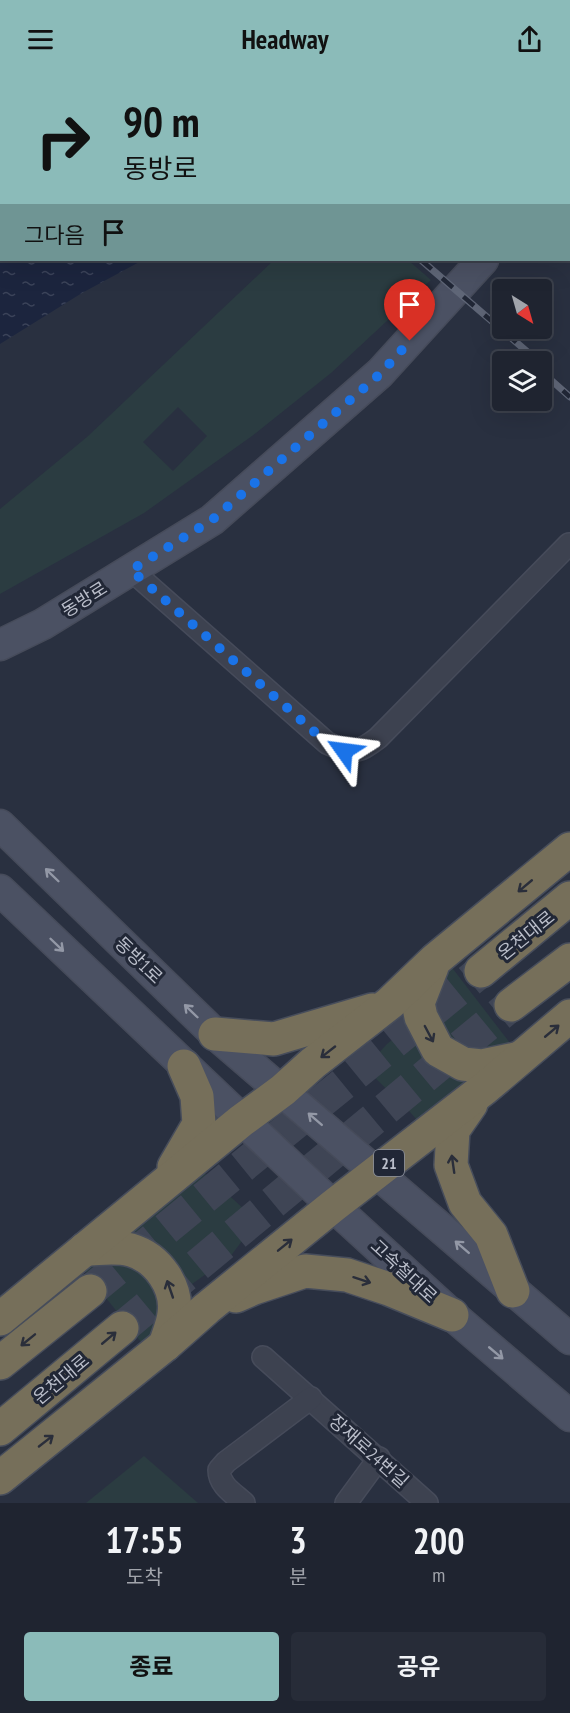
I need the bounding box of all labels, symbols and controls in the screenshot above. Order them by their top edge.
text: Headway [241,22,329,56]
icon: menu [24,23,57,56]
icon: share [513,23,546,56]
text: 90 m [123,94,200,149]
icon: right [24,102,102,180]
text: 동방로 [123,151,198,185]
icon: arrive [97,216,130,249]
text: 그다음 [24,221,85,249]
pin [384,279,435,341]
north arrow [492,279,552,339]
map controls [492,279,552,411]
icon: arrive [393,288,426,321]
button: layers [492,351,552,411]
street label: 동방로 [57,576,111,622]
position arrow [312,719,376,783]
one-way arrow [44,867,59,882]
one-way arrow [518,879,533,893]
street label: 온천대로 [493,905,559,965]
street label: 동방1로 [110,932,168,988]
one-way arrow [50,938,65,952]
one-way arrow [184,1003,199,1018]
one-way arrow [424,1025,436,1043]
one-way arrow [544,1025,560,1038]
one-way arrow [320,1046,336,1058]
one-way arrow [307,1112,323,1125]
road number: 21 [374,1150,404,1176]
one-way arrow [448,1155,459,1174]
street label: 고속철대로 [366,1234,442,1308]
one-way arrow [277,1238,292,1252]
one-way arrow [454,1240,470,1253]
one-way arrow [352,1276,371,1287]
one-way arrow [164,1280,175,1299]
one-way arrow [101,1332,117,1345]
one-way arrow [21,1334,37,1347]
one-way arrow [488,1347,504,1360]
street label: 온천대로 [28,1349,94,1409]
street label: 장재로24번길 [325,1409,413,1493]
one-way arrow [38,1435,54,1448]
text: 17:55 [106,1516,183,1563]
text: 3 [290,1516,307,1563]
text: 200 [413,1517,464,1564]
text: m [432,1562,445,1588]
text: 도착 [126,1564,163,1590]
text: 분 [289,1564,307,1590]
button: 종료 [24,1632,279,1701]
button: 공유 [291,1632,546,1701]

